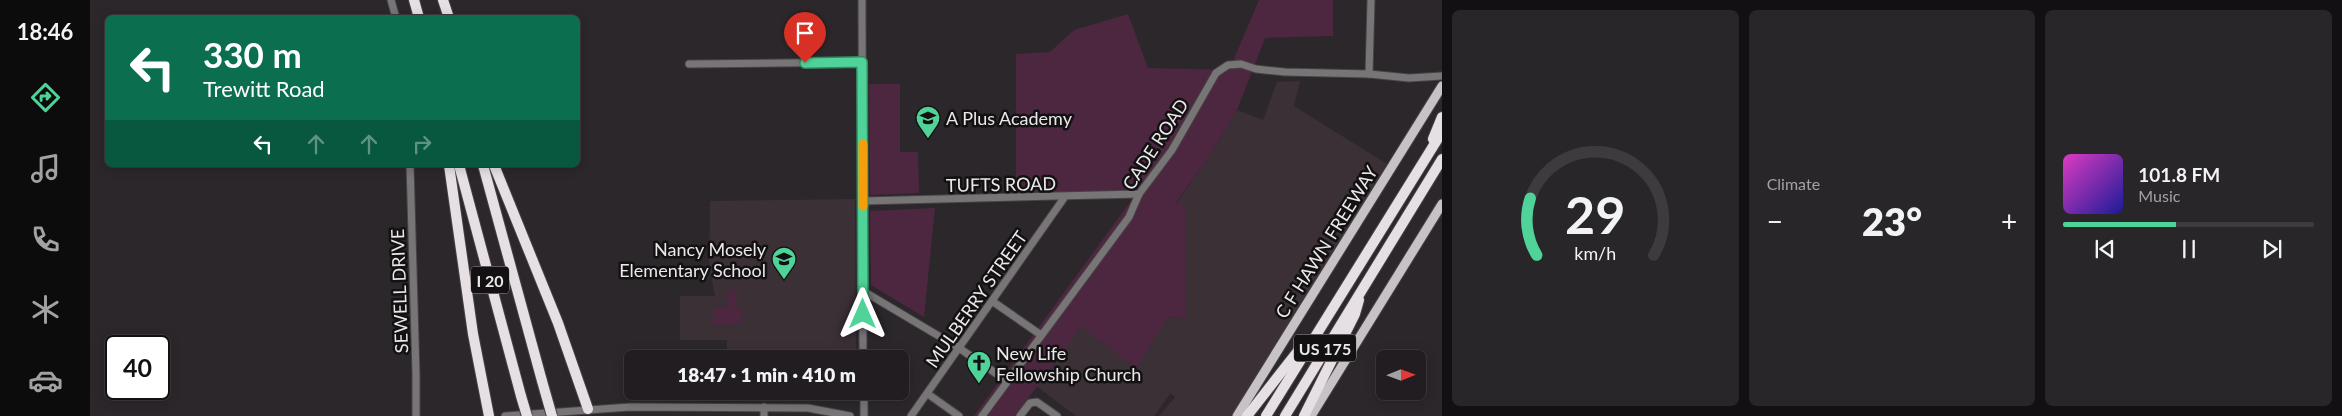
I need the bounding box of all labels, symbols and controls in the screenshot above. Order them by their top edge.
pin [784,12,826,63]
text: 18:46 [17,18,73,45]
icon: arrive [791,19,819,47]
text: 330 m [203,33,302,75]
icon: left [120,35,185,100]
text: Trewitt Road [203,75,325,102]
icon: directions [28,80,63,115]
street label: CADE ROAD [1117,94,1193,194]
school or university icon: A Plus Academy [915,105,941,139]
place label: A Plus Academy [946,107,1073,129]
icon: left [249,130,277,158]
icon: ahead [302,130,330,158]
icon: ahead [355,130,383,158]
icon: right [408,130,436,158]
icon: music [28,151,63,186]
street label: C F HAWN FREEWAY [1270,161,1382,322]
text: 101.8 FM [2138,163,2220,186]
street label: TUFTS ROAD [946,172,1056,196]
text: Climate [1767,174,1820,193]
text: 29 [1565,183,1625,245]
text: Music [2138,186,2180,205]
text: 23° [1862,198,1922,244]
text: − [1767,204,1783,238]
text: + [2001,204,2017,238]
icon: phone [28,222,63,257]
street label: MULBERRY STREET [921,226,1032,371]
street label: SEWELL DRIVE [386,228,412,354]
icon: previous [2091,235,2119,263]
icon: pause [2175,235,2203,263]
icon: next [2258,235,2286,263]
place label: Nancy Mosely Elementary School [619,238,767,281]
text: km/h [1574,242,1616,264]
school or university icon: Nancy Mosely Elementary School [771,246,797,280]
road number: I 20 [471,266,509,294]
position arrow [836,287,888,339]
icon: climate [28,292,63,327]
road number: US 175 [1294,334,1356,362]
speed limit sign: 40 [105,335,170,400]
place label: New Life Fellowship Church [996,342,1141,385]
church icon: New Life Fellowship Church [966,350,992,384]
north arrow [1376,350,1426,400]
map controls [1376,350,1426,400]
icon: car [28,363,63,398]
text: 18:47 · 1 min · 410 m [677,363,856,386]

